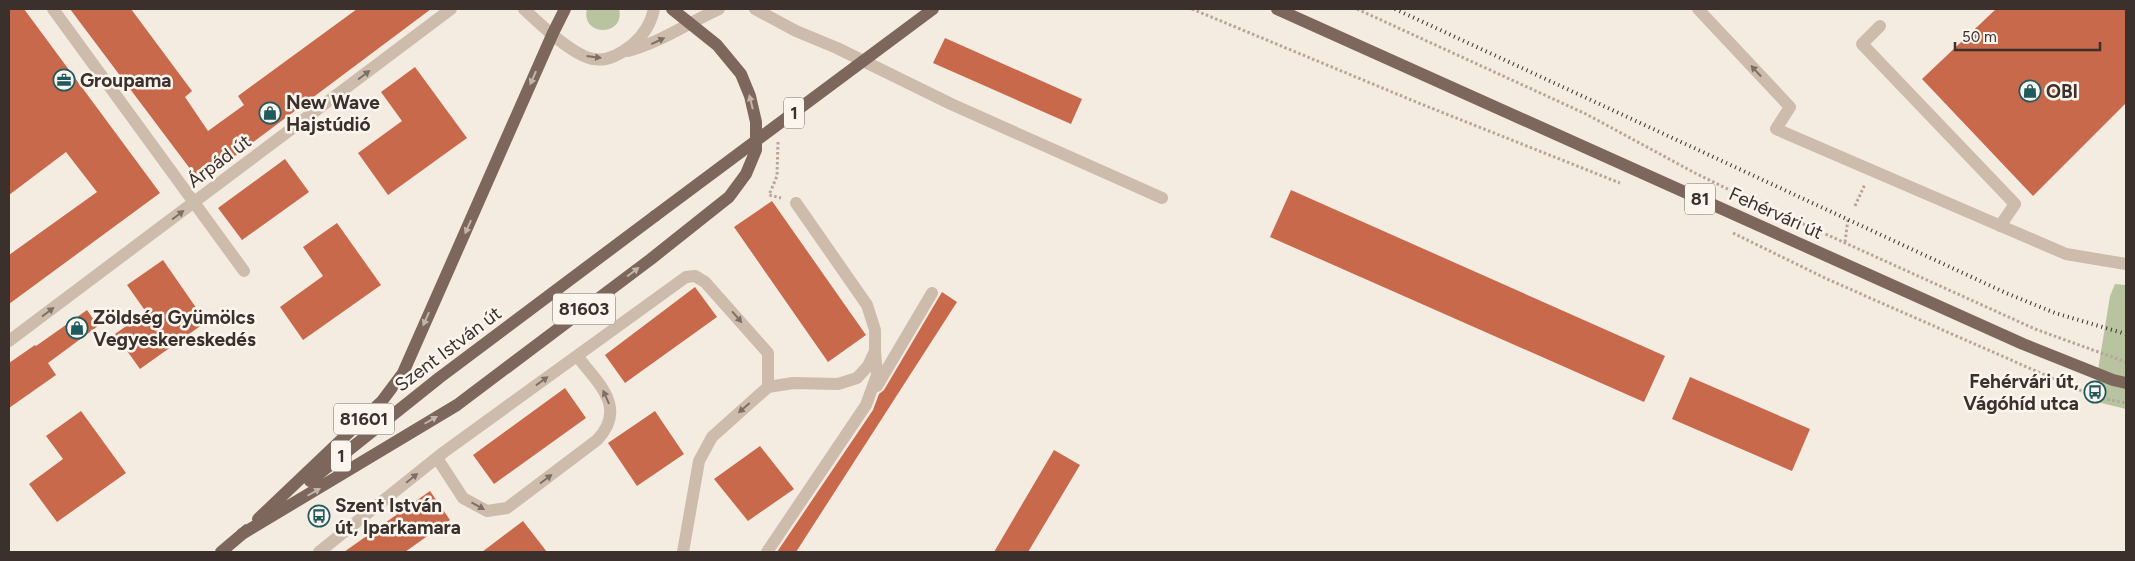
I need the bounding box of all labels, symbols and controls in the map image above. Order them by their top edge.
scale bar [1955,20,2100,52]
text: 50 m [1962,28,1997,46]
one-way arrow [651,37,665,45]
one-way arrow [586,53,602,61]
one-way arrow [1750,66,1762,78]
office icon: Groupama [52,68,76,92]
place label: Groupama [80,69,171,92]
one-way arrow [357,69,370,80]
one-way arrow [529,71,537,85]
shop icon: OBI [2018,79,2042,103]
place label: OBI [2046,80,2078,103]
place label: New Wave Hajstúdió [286,91,380,136]
one-way arrow [747,94,755,109]
road number: 1 [784,98,804,128]
shop icon: New Wave Hajstúdió [258,101,282,125]
street label: Árpád út [183,130,255,192]
street label: Fehérvári út [1725,182,1827,244]
road number: 81 [1685,183,1715,214]
one-way arrow [171,210,185,220]
one-way arrow [463,220,471,234]
one-way arrow [626,267,639,278]
road number: 81603 [553,294,615,324]
street label: Szent István út [390,301,506,397]
place label: Zöldség Gyümölcs Vegyeskereskedés [93,306,256,351]
one-way arrow [41,307,55,317]
one-way arrow [731,311,742,324]
one-way arrow [422,312,431,327]
shop icon: Zöldség Gyümölcs Vegyeskereskedés [65,316,89,340]
place label: Fehérvári út, Vágóhíd utca [1963,370,2079,415]
one-way arrow [536,376,549,386]
bus stop icon: Fehérvári út, Vágóhíd utca [2083,380,2107,404]
one-way arrow [602,390,610,404]
one-way arrow [738,402,750,413]
road number: 81601 [334,404,394,434]
one-way arrow [425,415,438,424]
road number: 1 [331,441,351,472]
one-way arrow [405,472,418,483]
one-way arrow [539,473,552,484]
one-way arrow [307,487,320,496]
place label: Szent István út, Iparkamara [335,494,461,539]
one-way arrow [471,502,486,510]
bus stop icon: Szent István út, Iparkamara [307,504,331,528]

